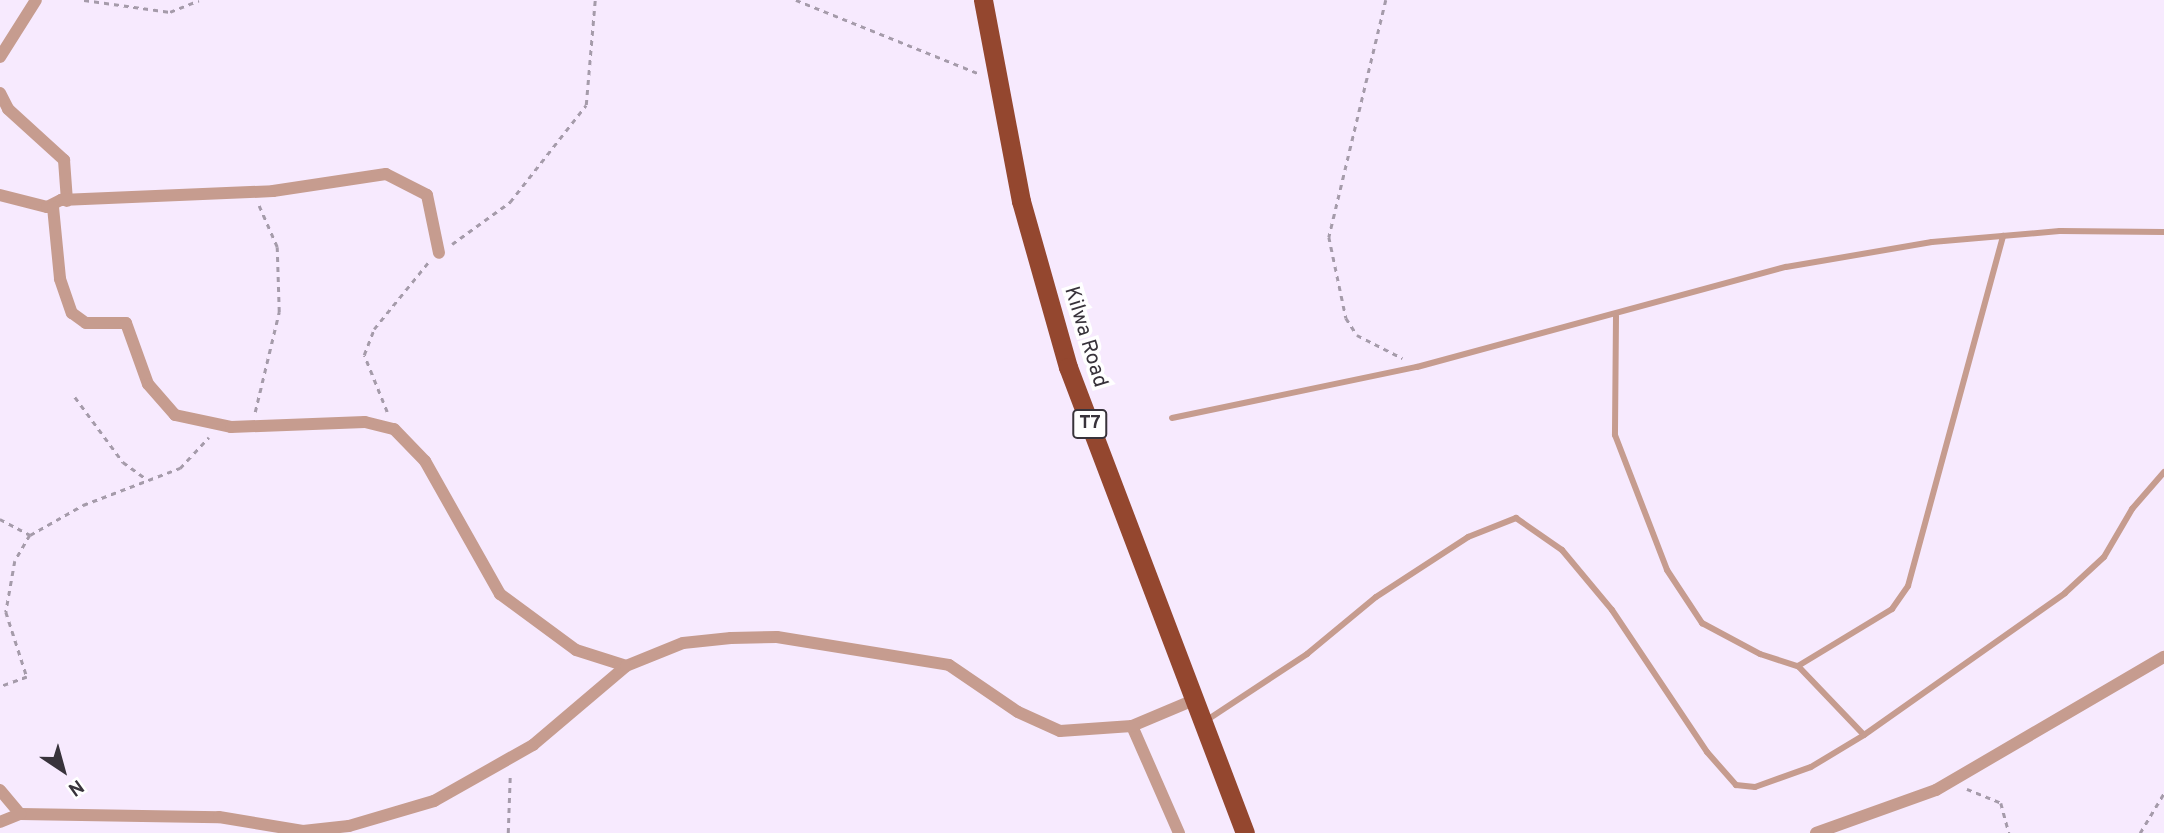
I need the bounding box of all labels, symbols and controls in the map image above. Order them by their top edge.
street label: Kilwa Road [1058,284,1112,390]
road number: T7 [1071,408,1109,440]
north arrow [28,735,98,805]
text: N [63,773,88,801]

